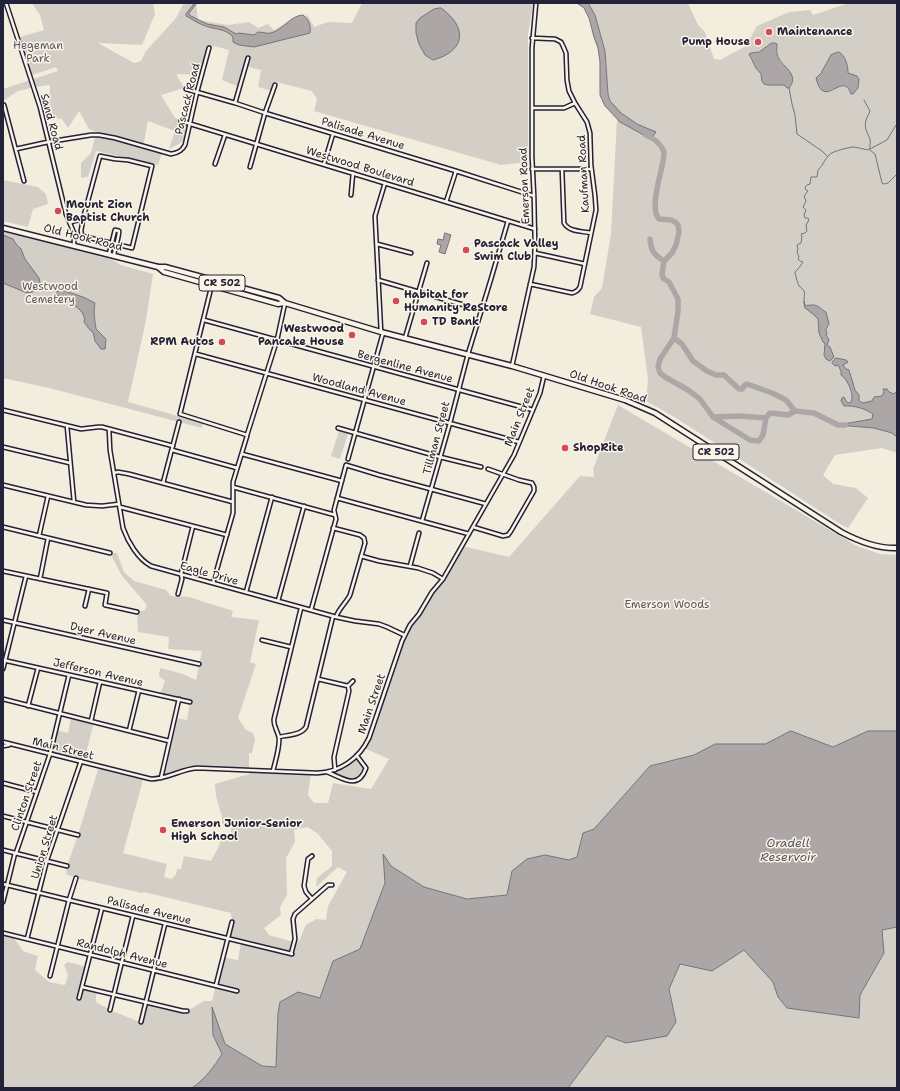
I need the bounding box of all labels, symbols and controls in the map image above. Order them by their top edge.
place label: Maintenance [777,25,853,39]
marker: Maintenance [764,27,774,37]
place label: Pump House [682,35,750,49]
marker: Pump House [753,37,763,47]
park label: Hegeman Park [13,39,63,65]
street label: Pascack Road [173,62,203,136]
street label: Sand Road [37,92,65,152]
street label: Palisade Avenue [320,115,406,153]
street label: Kaufman Road [575,135,593,213]
street label: Westwood Boulevard [304,144,416,190]
street label: Emerson Road [517,147,533,225]
place label: Mount Zion Baptist Church [66,198,150,224]
marker: Mount Zion Baptist Church [53,206,63,216]
street label: Old Hook Road [42,222,124,254]
place label: Pascack Valley Swim Club [474,237,559,263]
marker: Pascack Valley Swim Club [461,245,471,255]
road number: CR 502 [199,275,245,291]
park label: Westwood Cemetery [22,280,78,306]
place label: Habitat for Humanity ReStore [404,288,508,314]
marker: Habitat for Humanity ReStore [391,296,401,306]
place label: TD Bank [432,315,479,329]
marker: TD Bank [419,317,429,327]
place label: Westwood Pancake House [258,322,344,348]
marker: Westwood Pancake House [347,330,357,340]
place label: RPM Autos [150,335,214,349]
marker: RPM Autos [217,337,227,347]
street label: Bergenline Avenue [356,348,454,386]
street label: Old Hook Road [568,368,648,406]
street label: Woodland Avenue [311,371,407,409]
street label: Main Street [502,385,538,449]
street label: Tillman Street [421,400,453,476]
place label: ShopRite [573,441,624,455]
marker: ShopRite [560,443,570,453]
road number: CR 502 [693,444,739,460]
street label: Eagle Drive [178,559,240,589]
park label: Emerson Woods [624,598,710,612]
street label: Dyer Avenue [69,620,137,648]
street label: Jefferson Avenue [52,656,144,690]
street label: Main Street [355,672,389,736]
street label: Main Street [31,735,95,763]
street label: Clinton Street [9,759,45,833]
street label: Union Street [29,813,61,881]
place label: Emerson Junior-Senior High School [171,817,302,843]
marker: Emerson Junior-Senior High School [158,825,168,835]
water label: Oradell Reservoir [760,837,816,865]
street label: Palisade Avenue [105,894,193,928]
street label: Randolph Avenue [75,936,169,972]

